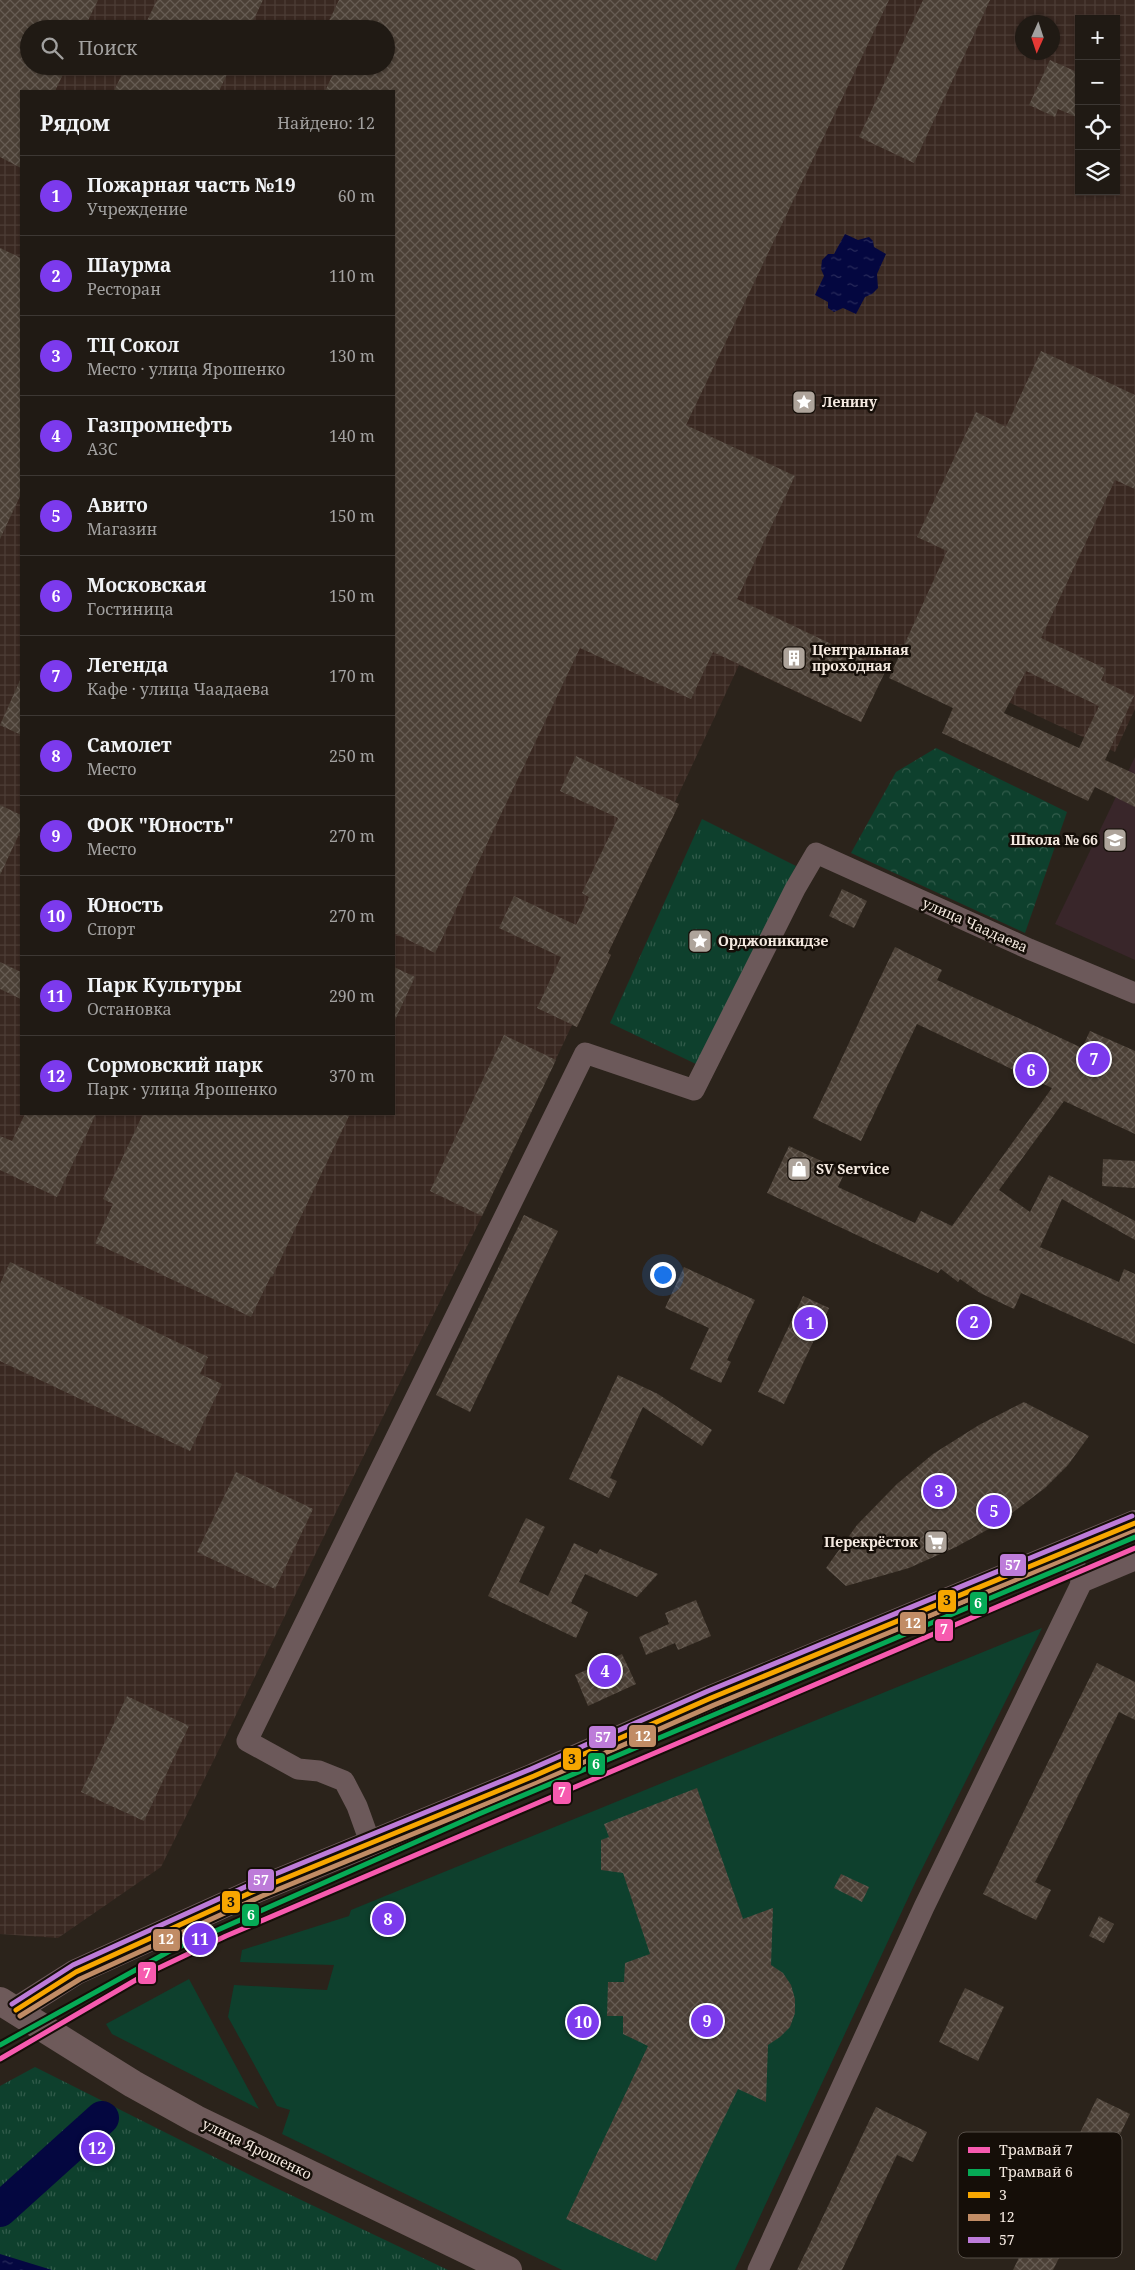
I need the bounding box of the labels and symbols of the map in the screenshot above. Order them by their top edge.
north arrow [1015,15,1060,60]
place icon: Ленину [791,389,817,415]
place label: Ленину [822,392,878,411]
place label: Центральная проходная [812,640,909,675]
building icon: Центральная проходная [781,645,807,671]
school or university icon: Школа № 66 [1102,827,1128,853]
place label: Школа № 66 [1010,830,1098,849]
street label: улица Чаадаева [920,893,1031,956]
place icon: Орджоникидзе [687,928,713,954]
place label: Орджоникидзе [718,931,828,950]
pin: 7 [1078,1040,1110,1078]
pin: 6 [1015,1051,1047,1089]
shop icon: SV Service [786,1156,812,1182]
place label: SV Service [816,1159,889,1178]
your location [650,1262,676,1288]
pin: 2 [958,1303,990,1341]
pin: 1 [794,1304,826,1342]
pin: 3 [923,1472,955,1510]
pin: 5 [978,1492,1010,1530]
supermarket icon: Перекрёсток [923,1529,949,1555]
place label: Перекрёсток [824,1532,918,1551]
line badge: 57 [999,1553,1027,1577]
text: 57 [1005,1555,1021,1574]
line badge: 3 [937,1589,957,1613]
text: 3 [943,1590,951,1609]
line badge: 6 [969,1591,988,1615]
text: 6 [974,1593,982,1612]
line badge: 12 [899,1611,927,1635]
text: 12 [905,1613,921,1632]
line badge: 7 [934,1618,954,1642]
text: 7 [940,1619,948,1638]
pin: 4 [589,1652,621,1690]
line badge: 12 [628,1724,657,1748]
line badge: 57 [588,1725,617,1749]
text: 12 [635,1726,651,1745]
text: 57 [595,1727,611,1746]
line badge: 3 [562,1747,582,1771]
text: 3 [568,1749,576,1768]
line badge: 6 [587,1752,606,1776]
text: 6 [592,1754,600,1773]
line badge: 7 [552,1781,572,1805]
text: 7 [558,1782,566,1801]
line badge: 57 [247,1868,275,1892]
text: 57 [253,1870,269,1889]
line badge: 3 [221,1890,241,1914]
text: 3 [227,1892,235,1911]
pin: 8 [372,1900,404,1938]
line badge: 6 [241,1903,260,1927]
text: 6 [247,1905,255,1924]
pin: 11 [184,1920,216,1958]
line badge: 12 [152,1928,181,1952]
text: 12 [158,1929,174,1948]
line badge: 7 [137,1961,157,1985]
text: 7 [143,1963,151,1982]
pin: 9 [691,2002,723,2040]
pin: 10 [567,2003,599,2041]
street label: улица Ярошенко [199,2114,315,2183]
pin: 12 [81,2129,113,2167]
legend [958,2132,1122,2258]
text: Трамвай 7 [999,2140,1073,2159]
text: Трамвай 6 [999,2162,1073,2181]
text: 3 [999,2185,1007,2204]
text: 12 [999,2207,1015,2226]
text: 57 [999,2230,1015,2249]

